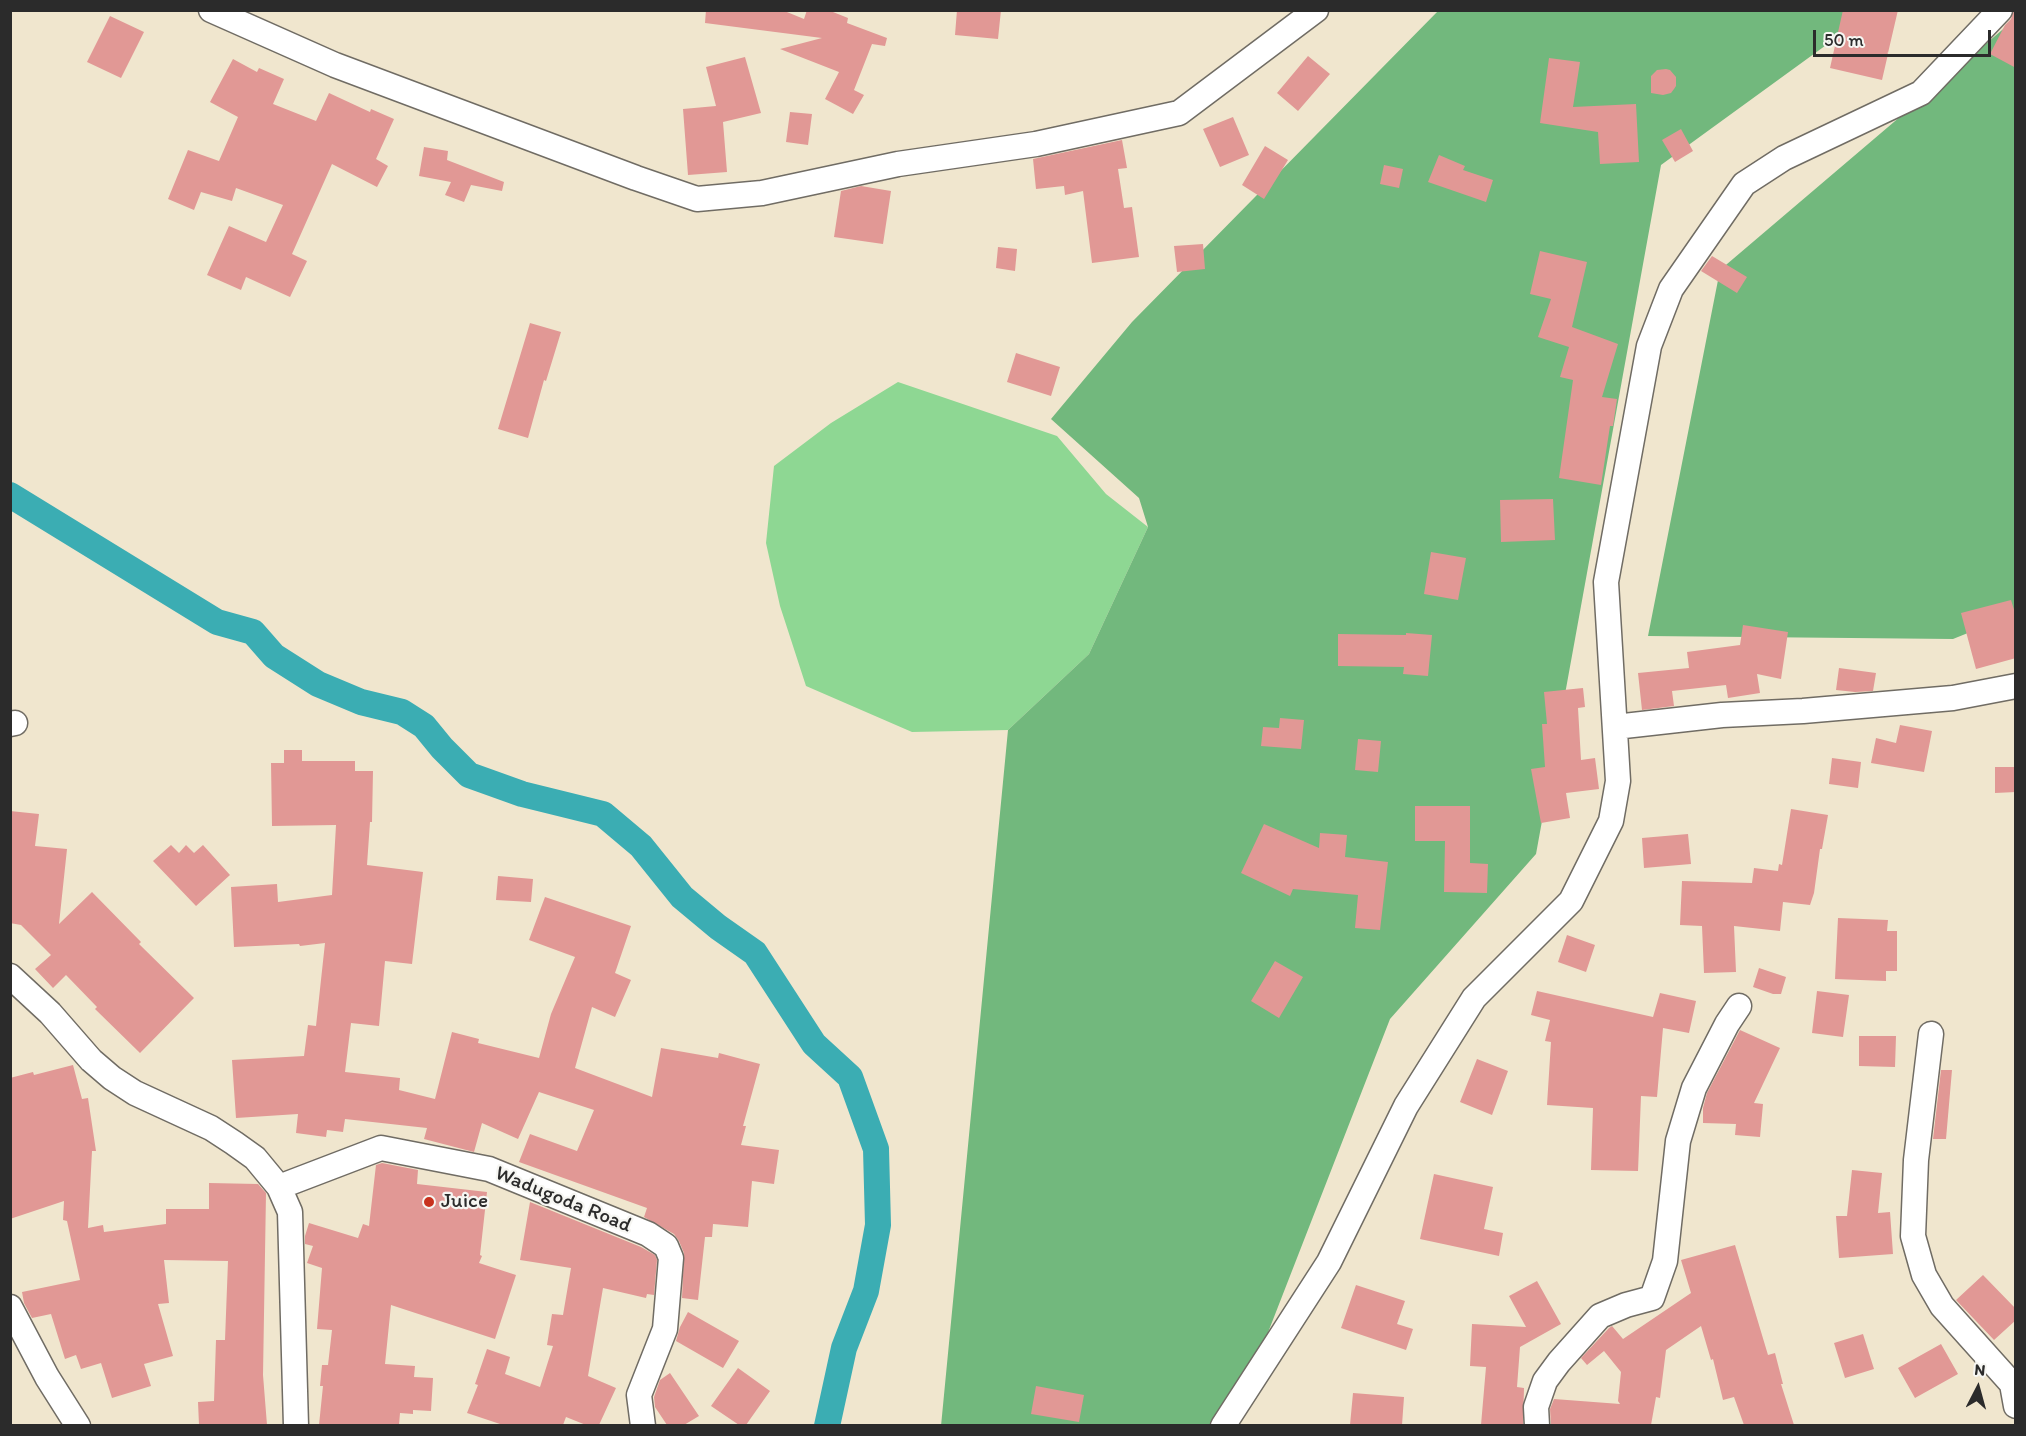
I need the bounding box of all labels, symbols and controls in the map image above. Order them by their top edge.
scale bar [1816,18,1994,56]
text: 50 m [1824,29,1864,51]
street label: Wadugoda Road [491,1161,635,1239]
place label: Juice [441,1189,488,1215]
marker: Juice [422,1195,436,1209]
north arrow [1948,1358,2008,1418]
text: N [1974,1360,1986,1380]

